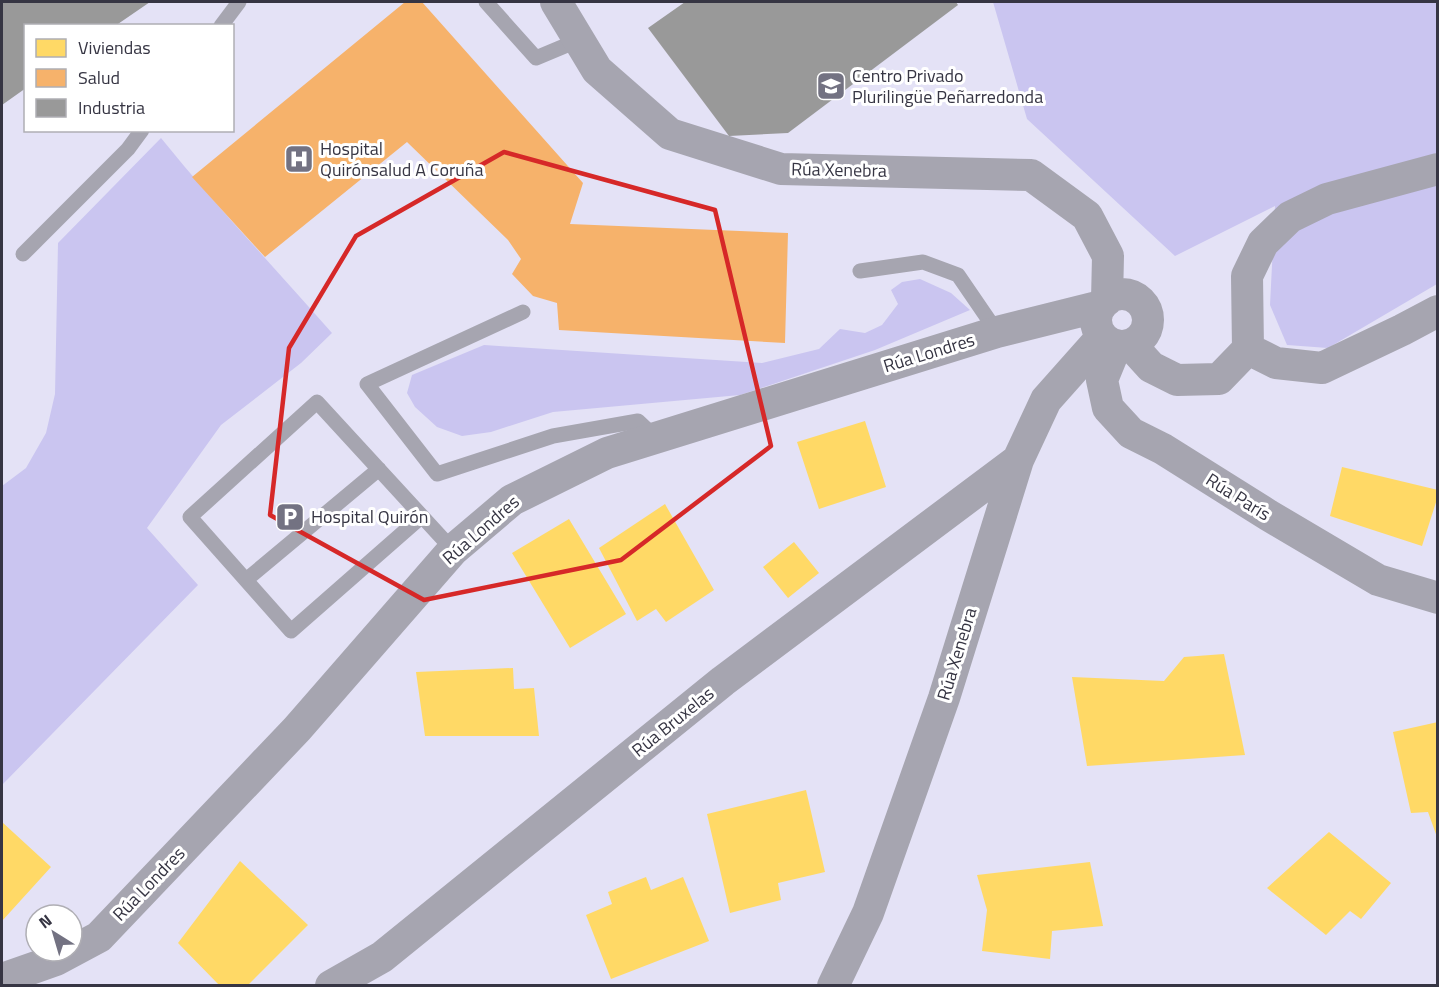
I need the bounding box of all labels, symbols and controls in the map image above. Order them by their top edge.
legend [24,24,234,132]
text: Viviendas [78,34,151,61]
place label: Centro Privado Plurilingüe Peñarredonda [852,62,1043,110]
text: Salud [78,64,120,91]
school or university icon: Centro Privado Plurilingüe Peñarredonda [815,70,847,102]
text: Industria [78,94,145,121]
place label: Hospital Quirónsalud A Coruña [320,135,483,183]
hospital icon: Hospital Quirónsalud A Coruña [283,143,315,175]
street label: Rúa Xenebra [791,155,887,184]
street label: Rúa Londres [880,326,978,379]
street label: Rúa París [1201,466,1276,527]
street label: Rúa Londres [436,488,525,571]
parking icon: Hospital Quirón [274,501,306,533]
place label: Hospital Quirón [311,503,428,530]
street label: Rúa Xenebra [930,604,983,704]
street label: Rúa Bruxelas [626,680,720,763]
street label: Rúa Londres [106,840,191,927]
north arrow [24,903,84,963]
text: N [33,908,57,934]

